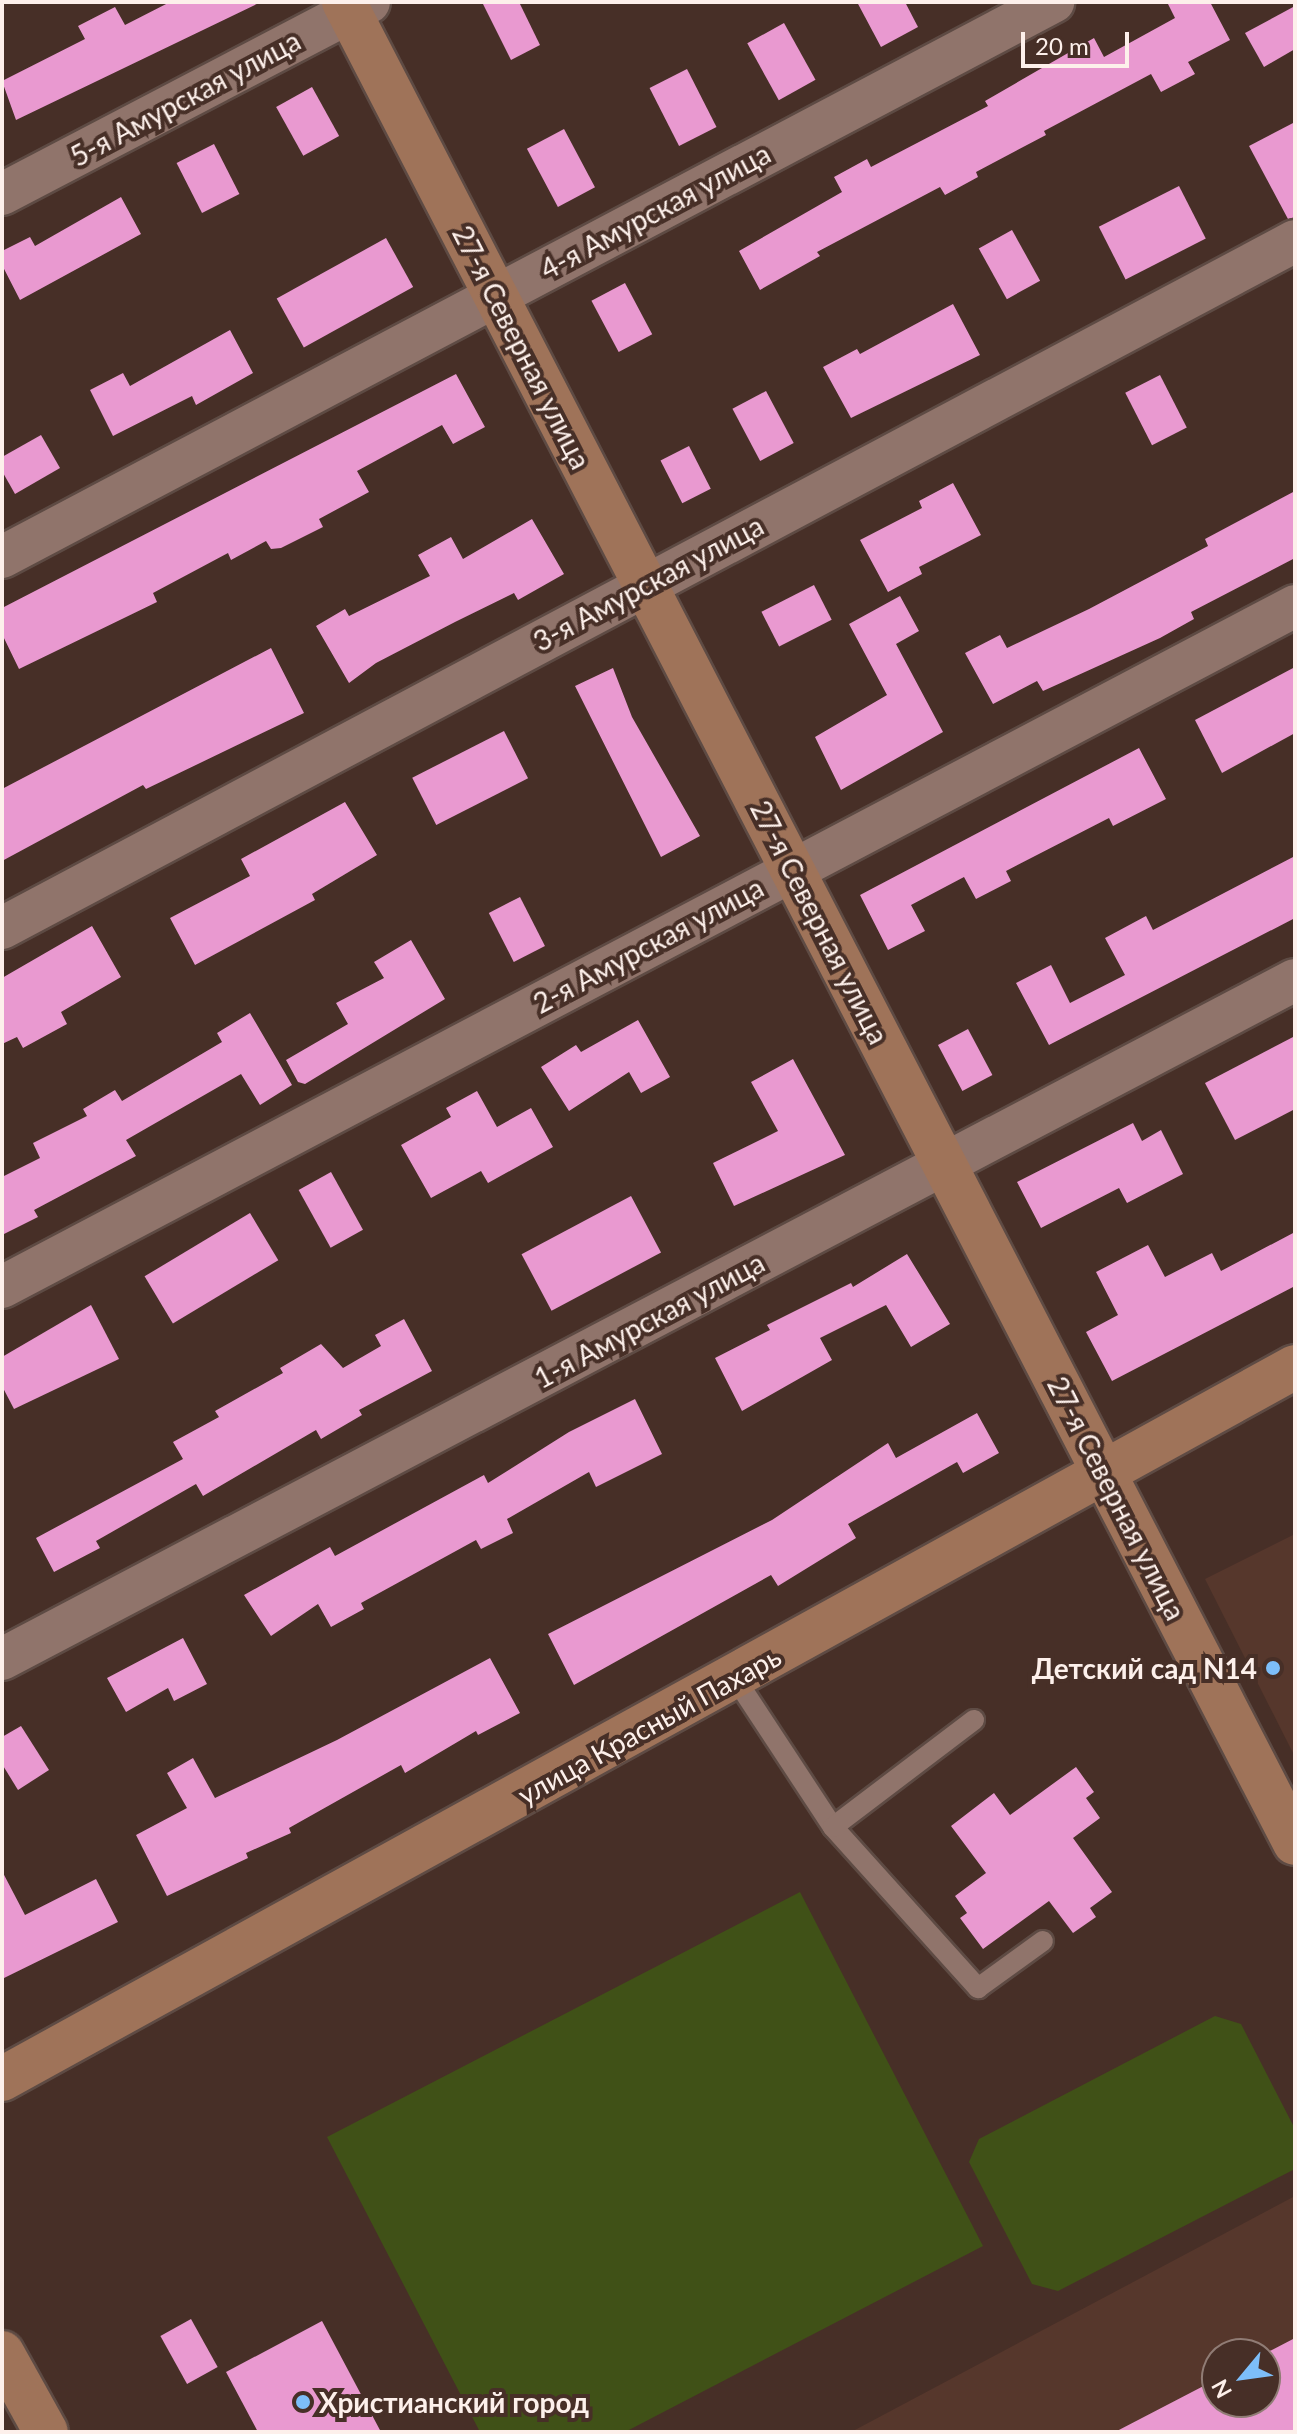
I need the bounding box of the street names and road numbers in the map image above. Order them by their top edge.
street label: 5-я Амурская улица [64,23,306,173]
street label: 4-я Амурская улица [534,136,776,286]
street label: 27-я Северная улица [446,220,598,474]
street label: 3-я Амурская улица [527,508,769,658]
street label: 27-я Северная улица [744,795,896,1049]
street label: 2-я Амурская улица [527,870,769,1020]
street label: 1-я Амурская улица [528,1245,770,1395]
street label: 27-я Северная улица [1041,1371,1193,1625]
street label: улица Красный Пахарь [512,1639,786,1811]

